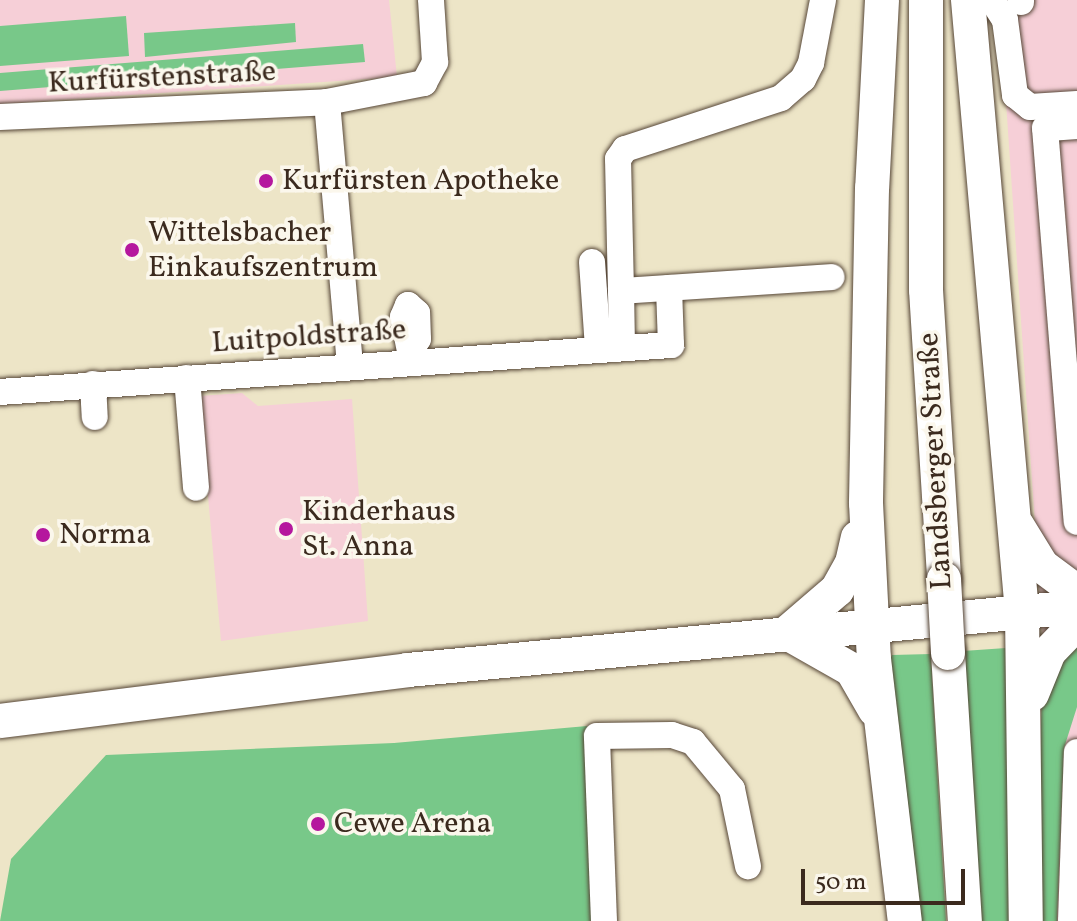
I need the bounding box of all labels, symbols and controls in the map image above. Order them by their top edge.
street label: Kurfürstenstraße [47,54,277,102]
place label: Kurfürsten Apotheke [282,163,559,199]
marker: Kurfürsten Apotheke [257,172,275,190]
place label: Wittelsbacher Einkaufszentrum [148,215,378,286]
marker: Wittelsbacher Einkaufszentrum [123,241,141,259]
street label: Luitpoldstraße [210,312,408,362]
street label: Landsberger Straße [911,331,961,591]
place label: Kinderhaus St. Anna [302,494,456,564]
place label: Norma [59,517,151,553]
marker: Kinderhaus St. Anna [277,520,295,538]
marker: Norma [34,526,52,544]
place label: Cewe Arena [334,806,491,842]
marker: Cewe Arena [309,815,327,833]
scale bar [805,853,969,903]
text: 50 m [815,866,867,900]

